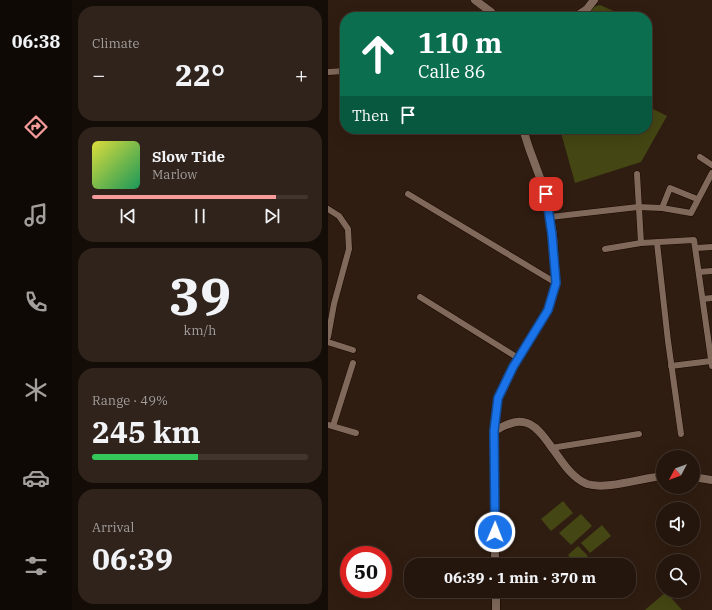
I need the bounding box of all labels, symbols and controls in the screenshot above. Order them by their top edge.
text: 110 m [418,24,502,61]
icon: ahead [352,28,404,80]
text: 06:38 [12,30,60,53]
text: Climate [92,35,139,52]
text: 22° [175,55,225,94]
text: − [92,60,105,89]
text: + [295,60,308,89]
text: Calle 86 [418,60,486,83]
icon: arrive [397,104,419,126]
text: Then [352,106,389,125]
icon: directions [22,113,50,141]
text: Slow Tide [152,147,225,166]
text: Marlow [152,166,197,183]
pin [529,177,563,211]
icon: arrive [535,183,557,205]
icon: music [22,201,50,229]
icon: previous [117,205,139,227]
icon: pause [189,205,211,227]
icon: next [261,205,283,227]
text: 39 [169,262,231,329]
icon: phone [22,288,50,316]
text: km/h [184,322,216,339]
icon: climate [22,376,50,404]
text: Range · 49% [92,392,168,409]
text: 245 km [92,412,201,451]
north arrow [656,450,700,494]
map controls [656,450,700,598]
icon: car [22,464,50,492]
button: sound [656,502,700,546]
position arrow [474,511,516,553]
text: Arrival [92,519,134,536]
text: 06:39 [92,539,173,578]
speed limit sign: 50 [340,546,392,598]
icon: filters [22,552,50,580]
button: search [656,554,700,598]
text: 06:39 · 1 min · 370 m [444,568,596,587]

